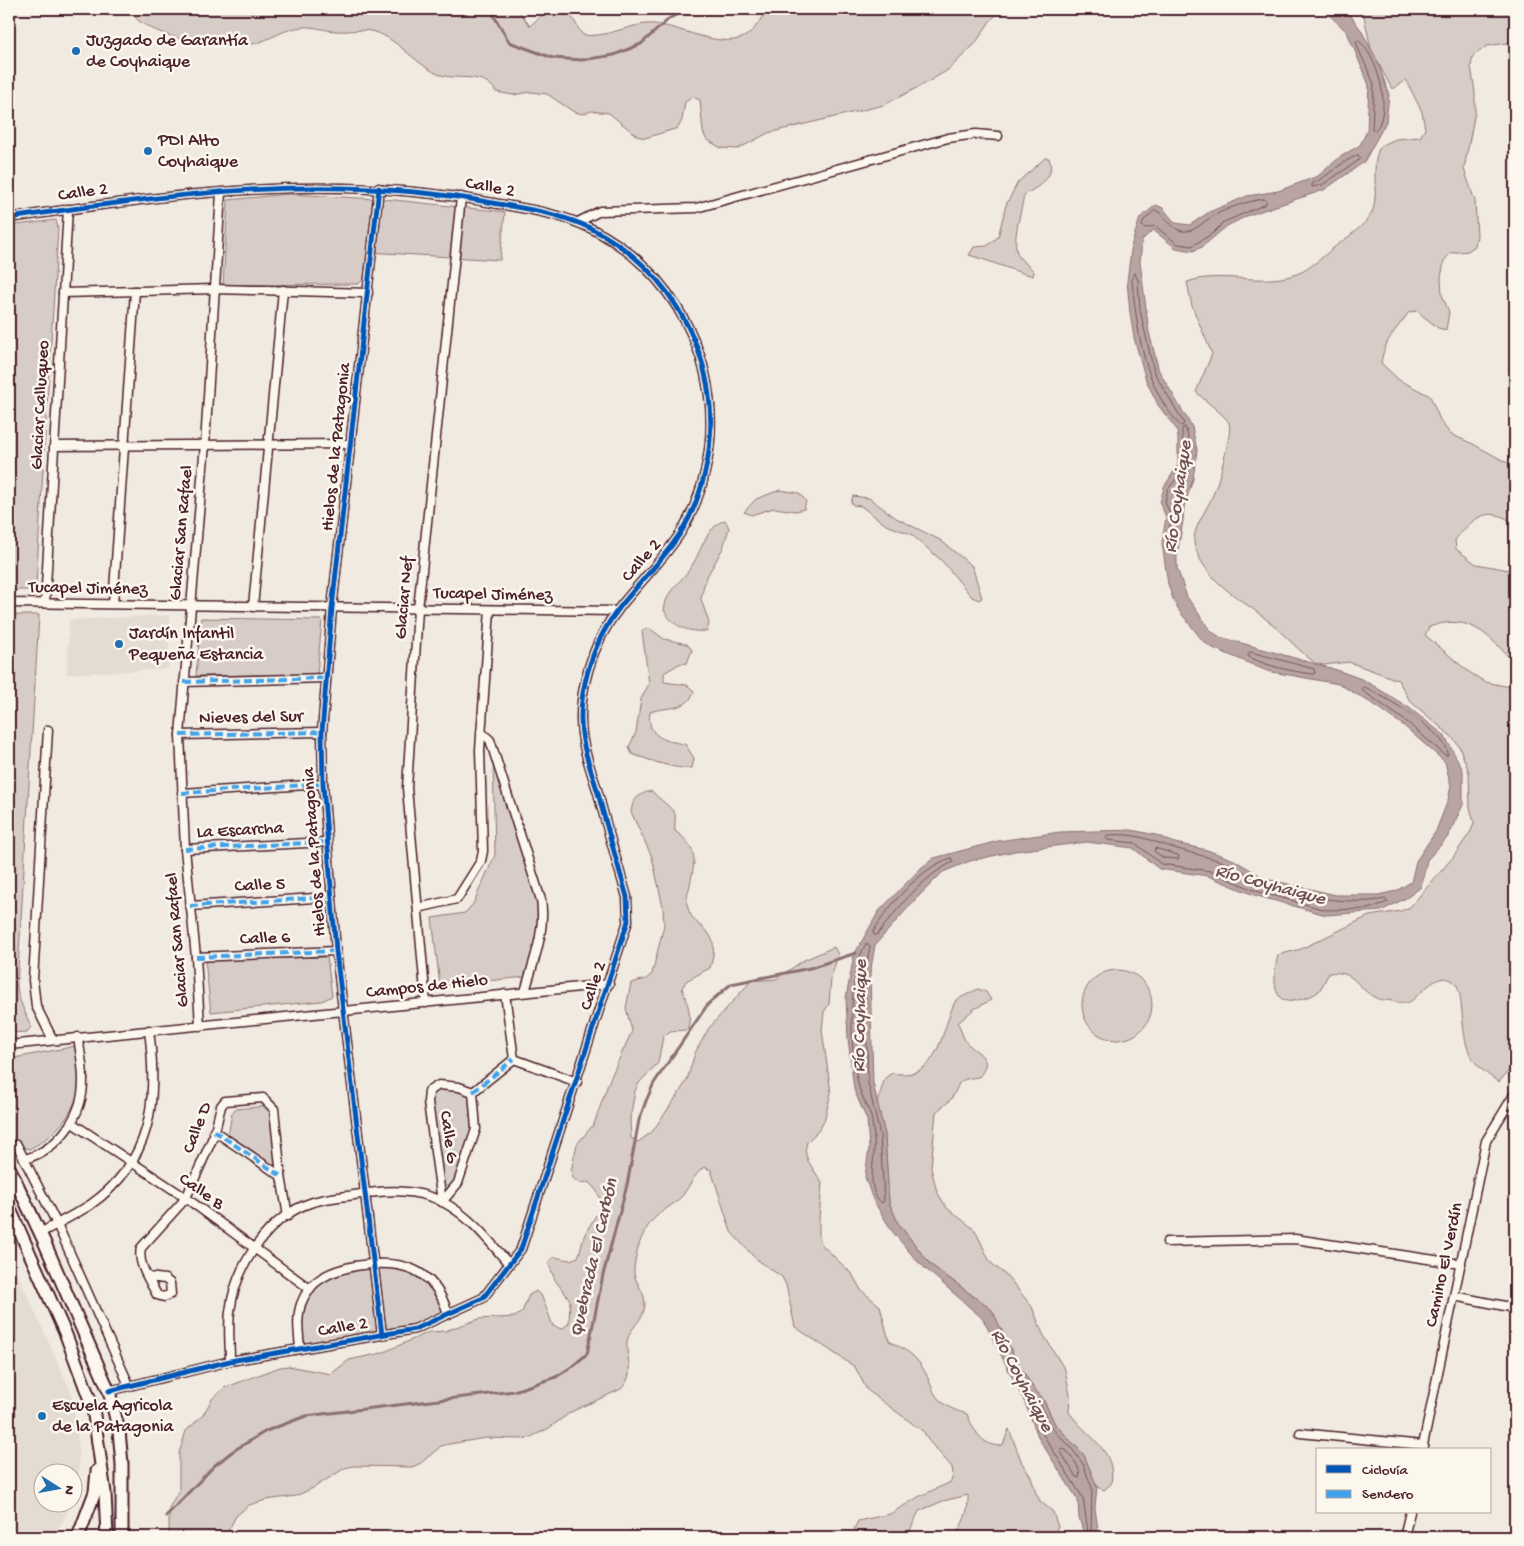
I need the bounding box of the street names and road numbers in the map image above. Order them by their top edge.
street label: Calle 2 [464,173,517,203]
street label: Calle 2 [57,179,109,207]
street label: Glaciar Calluqueo [27,340,55,470]
street label: Hielos de la Patagonia [318,361,356,532]
street label: Glaciar San Rafael [166,465,198,601]
street label: Calle 2 [618,535,666,587]
street label: Glaciar Nef [391,555,419,640]
street label: Tucapel Jiménez [27,577,149,601]
street label: Tucapel Jiménez [432,583,554,607]
street label: Nieves del Sur [199,707,305,729]
street label: Hielos de la Patagonia [299,766,331,937]
street label: La Escarcha [196,818,285,844]
street label: Glaciar San Rafael [162,872,194,1008]
street label: Calle 5 [234,874,286,898]
street label: Calle 6 [239,928,291,950]
street label: Calle 2 [576,959,612,1013]
street label: Campos de Hielo [365,970,489,1004]
street label: Calle D [179,1099,217,1156]
street label: Calle G [434,1109,462,1165]
street label: Calle B [174,1169,228,1216]
street label: Camino El Verdín [1422,1200,1469,1329]
street label: Calle 2 [317,1313,370,1343]

